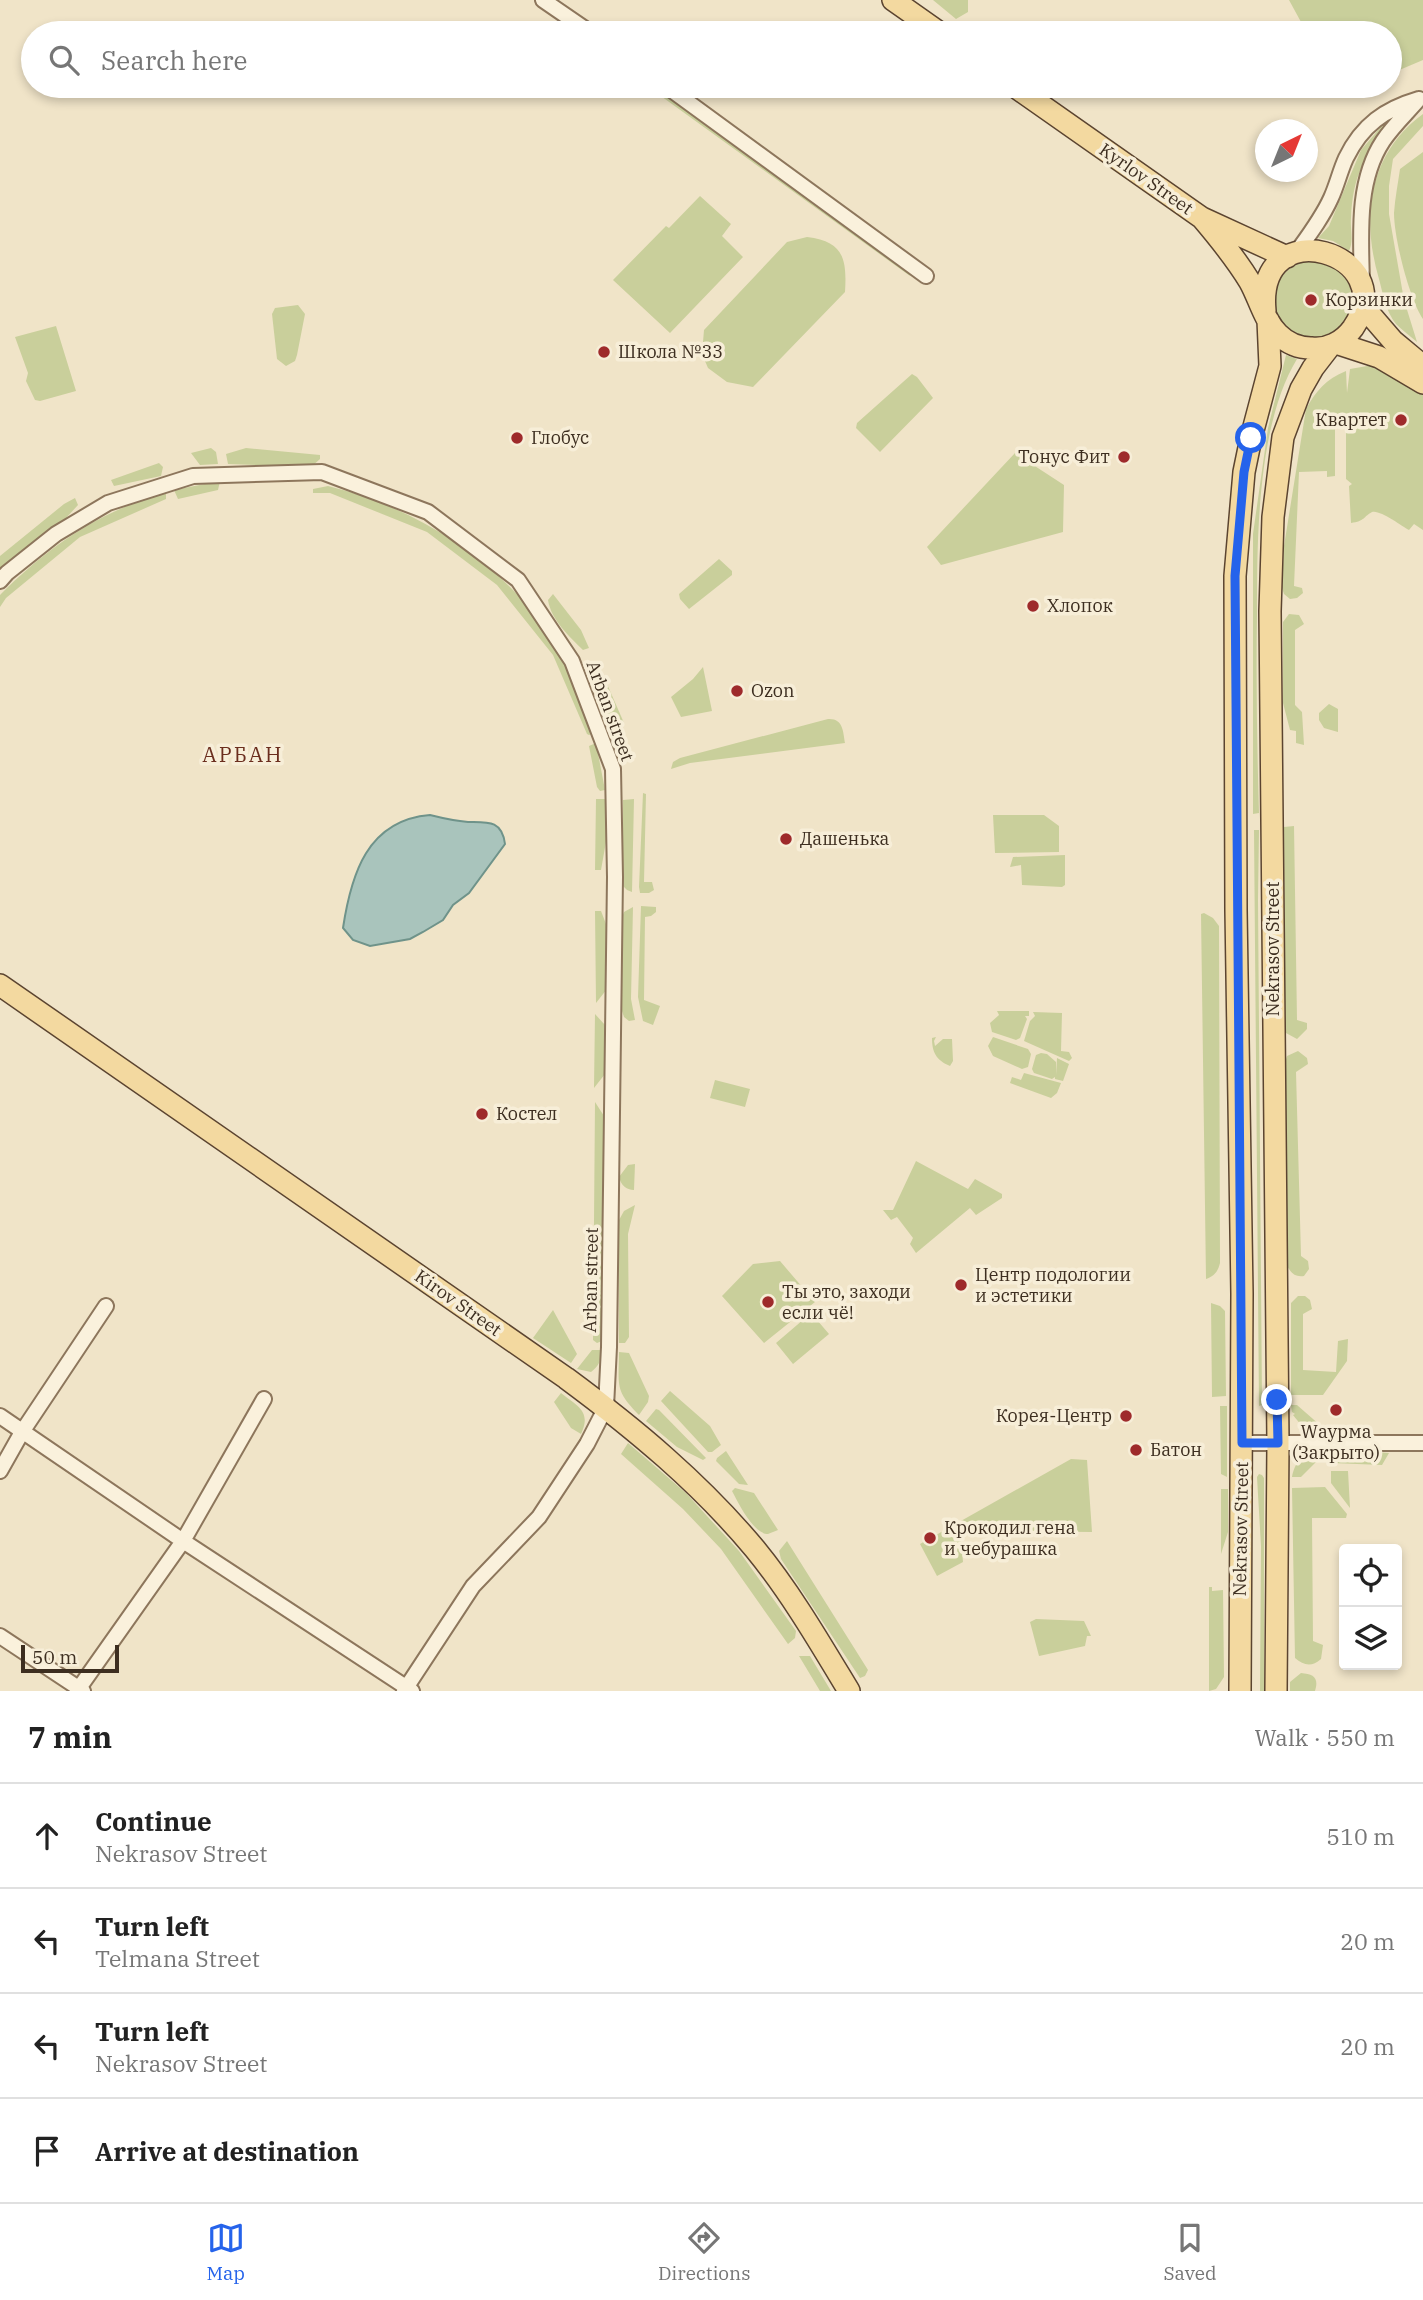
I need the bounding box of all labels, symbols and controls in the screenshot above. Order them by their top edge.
search box [21,21,1402,98]
icon: search [45,41,83,79]
text: Search here [101,43,247,77]
north arrow [1255,119,1318,182]
street label: Kyrlov Street [1095,138,1198,219]
place label: Корзинки [1325,288,1413,311]
marker: Корзинки [1303,292,1319,308]
place label: Школа №33 [618,340,723,363]
marker: Школа №33 [596,344,612,360]
place label: Квартет [1315,408,1387,431]
marker: Квартет [1393,412,1409,428]
route start [1235,422,1266,453]
place label: Глобус [531,426,589,449]
marker: Глобус [509,430,525,446]
place label: Тонус Фит [1018,445,1110,468]
marker: Тонус Фит [1116,449,1132,465]
place label: Хлопок [1047,594,1114,617]
marker: Хлопок [1025,598,1041,614]
street label: Arban street [582,657,639,764]
place label: Ozon [751,679,795,702]
marker: Ozon [729,683,745,699]
district label: АРБАН [202,740,284,768]
place label: Дашенька [800,827,890,850]
marker: Дашенька [778,831,794,847]
street label: Nekrasov Street [1261,882,1284,1016]
place label: Костел [496,1102,557,1125]
marker: Костел [474,1106,490,1122]
street label: Arban street [578,1227,603,1333]
place label: Центр подологии и эстетики [975,1263,1131,1307]
street label: Kirov Street [410,1264,506,1341]
marker: Центр подологии и эстетики [953,1277,969,1293]
place label: Ты это, заходи если чё! [782,1280,911,1324]
marker: Ты это, заходи если чё! [760,1294,776,1310]
route end [1261,1384,1292,1415]
marker: Wаурма (Закрыто) [1328,1402,1344,1418]
place label: Корея-Центр [996,1404,1112,1427]
marker: Корея-Центр [1118,1408,1134,1424]
place label: Wаурма (Закрыто) [1292,1420,1380,1464]
place label: Батон [1150,1438,1202,1461]
marker: Батон [1128,1442,1144,1458]
street label: Nekrasov Street [1228,1461,1253,1597]
place label: Крокодил гена и чебурашка [944,1516,1076,1560]
marker: Крокодил гена и чебурашка [922,1530,938,1546]
map controls [1339,1544,1402,1670]
button: locate [1339,1544,1402,1607]
button: layers [1339,1607,1402,1670]
scale bar [21,1642,119,1674]
text: 50 m [32,1645,77,1669]
text: 7 min [28,1717,112,1756]
text: Walk · 550 m [1254,1722,1395,1752]
text: Continue [95,1804,212,1838]
icon: ahead [28,1817,66,1855]
text: 510 m [1326,1821,1395,1851]
text: Nekrasov Street [95,1838,267,1868]
text: Turn left [95,1909,209,1943]
icon: left [28,1922,66,1960]
text: 20 m [1340,1926,1395,1956]
text: Telmana Street [95,1943,260,1973]
text: Turn left [95,2014,209,2048]
icon: left [28,2027,66,2065]
text: 20 m [1340,2031,1395,2061]
text: Nekrasov Street [95,2048,267,2078]
icon: arrive [28,2132,66,2170]
text: Arrive at destination [95,2134,359,2168]
tab: Map [206,2219,245,2285]
tab: Directions [658,2219,751,2285]
tab: Saved [1163,2219,1217,2285]

